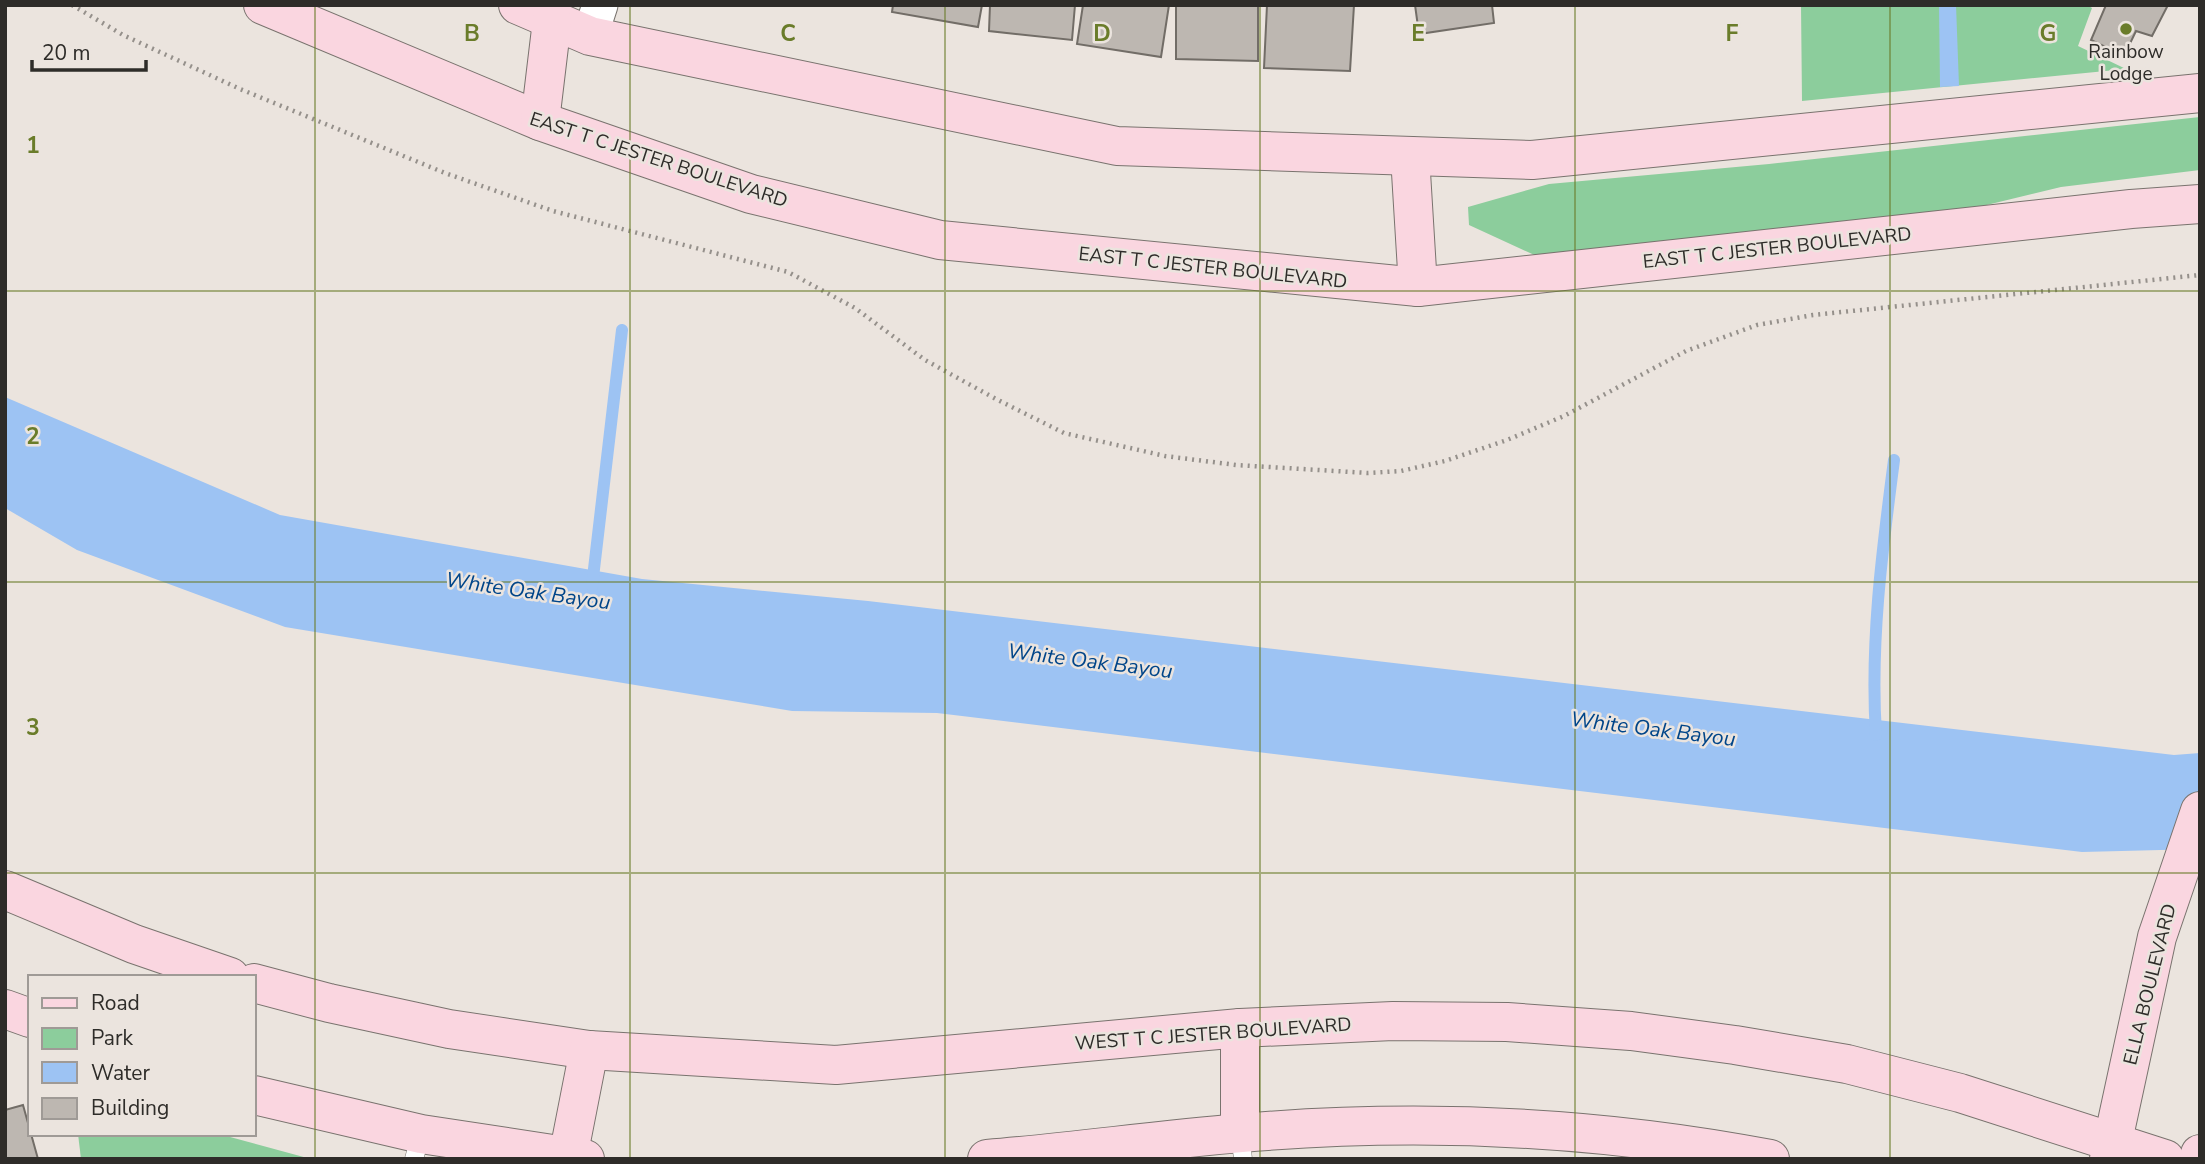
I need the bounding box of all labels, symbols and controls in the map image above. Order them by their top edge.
text: B [464,18,480,49]
text: C [780,18,796,49]
text: D [1093,18,1111,49]
text: E [1411,18,1425,49]
text: F [1726,18,1739,49]
text: G [2040,18,2056,49]
marker: Rainbow Lodge [2118,21,2134,37]
scale bar [32,28,145,72]
text: 20 m [42,39,91,67]
place label: Rainbow Lodge [2088,39,2164,87]
street label: EAST T C JESTER BOULEVARD [526,106,791,214]
text: 1 [26,130,40,161]
street label: EAST T C JESTER BOULEVARD [1641,221,1913,275]
street label: EAST T C JESTER BOULEVARD [1077,241,1349,295]
text: 2 [26,421,40,452]
water label: White Oak Bayou [444,566,612,616]
water label: White Oak Bayou [1006,637,1174,685]
water label: White Oak Bayou [1569,705,1737,753]
text: 3 [26,712,40,743]
street label: ELLA BOULEVARD [2117,901,2183,1068]
legend [28,975,256,1136]
text: Road [91,989,140,1017]
street label: WEST T C JESTER BOULEVARD [1074,1011,1352,1057]
text: Park [91,1024,133,1052]
text: Water [91,1059,150,1087]
text: Building [91,1094,169,1122]

